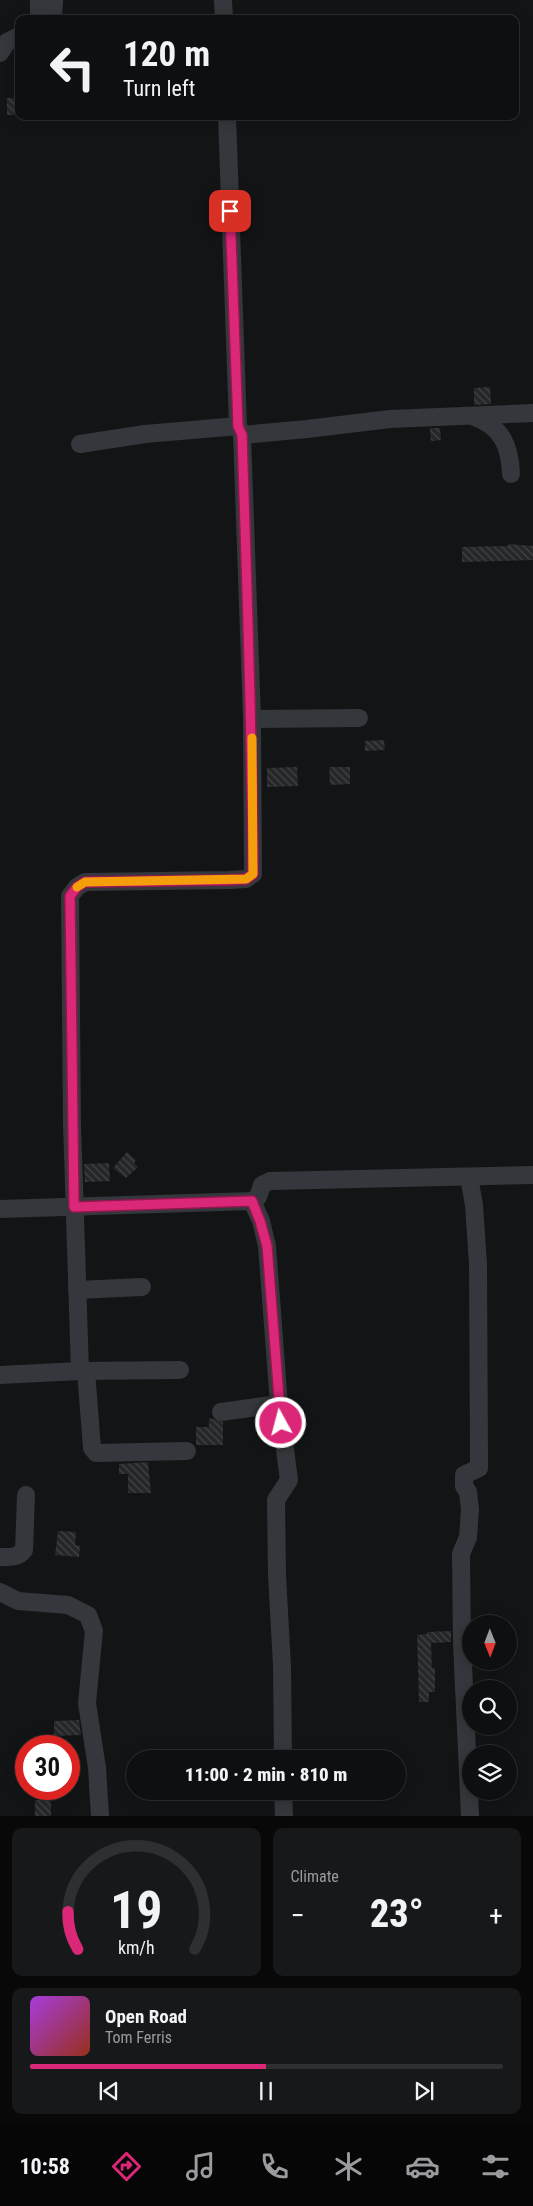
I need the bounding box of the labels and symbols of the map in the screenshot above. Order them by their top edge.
pin [209,190,251,232]
position arrow [254,1396,306,1448]
north arrow [462,1615,518,1670]
speed limit sign: 30 [15,1735,80,1800]

